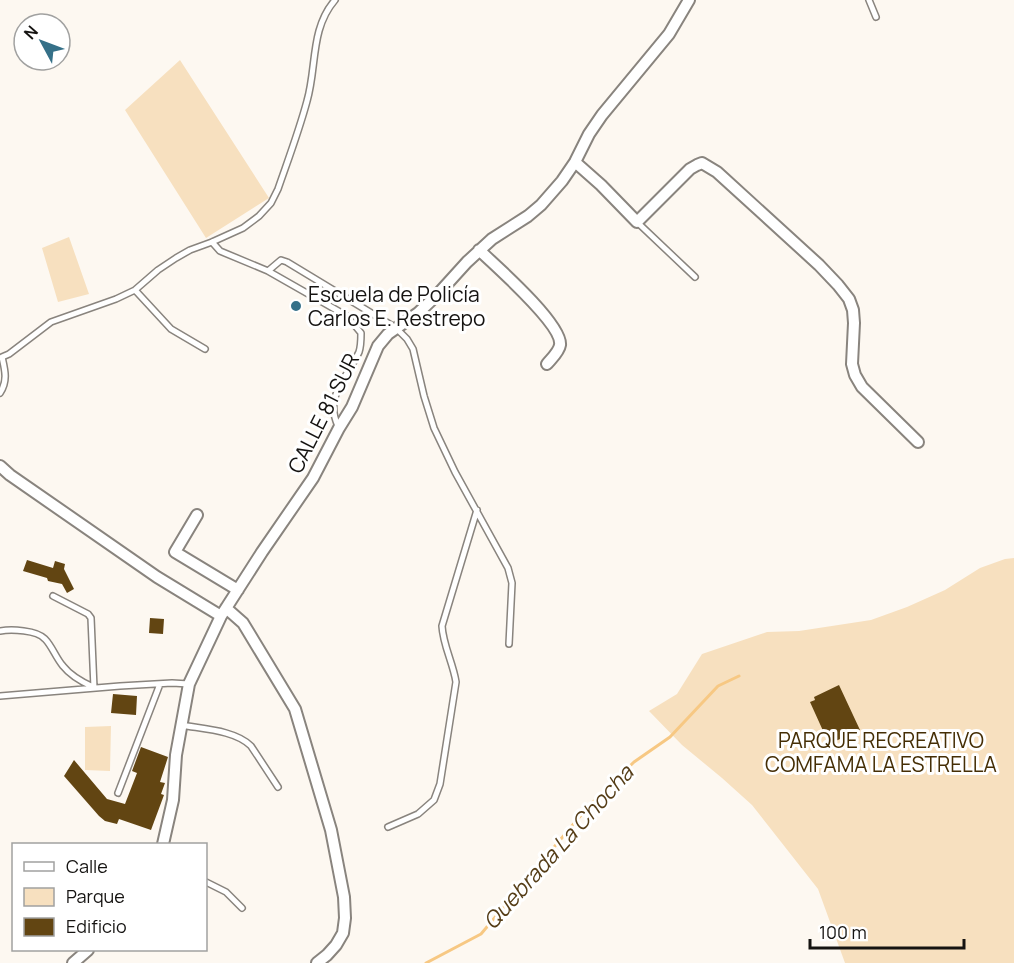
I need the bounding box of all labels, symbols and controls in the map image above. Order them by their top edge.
north arrow [12,12,72,72]
text: N [19,21,43,44]
place label: Escuela de Policía Carlos E. Restrepo [308,280,485,332]
marker: Escuela de Policía Carlos E. Restrepo [289,299,303,313]
street label: CALLE 81 SUR [281,348,365,478]
park label: PARQUE RECREATIVO COMFAMA LA ESTRELLA [765,726,997,778]
water label: Quebrada La Chocha [476,757,641,936]
legend [12,843,207,951]
text: Calle [66,854,108,878]
text: Parque [66,884,125,908]
scale bar [810,912,964,950]
text: Edificio [66,914,127,938]
text: 100 m [819,920,867,944]

